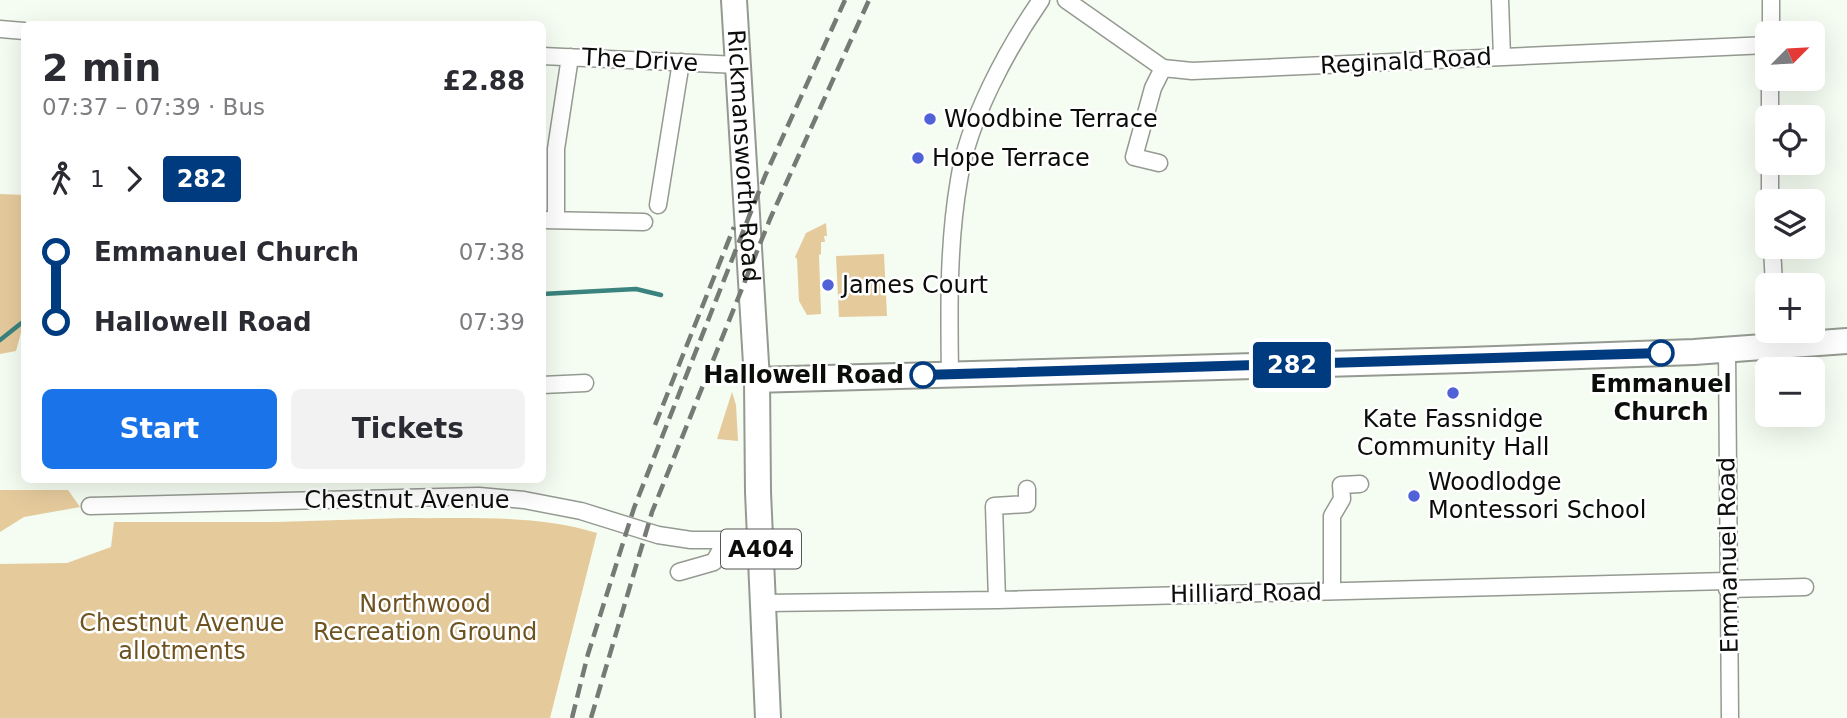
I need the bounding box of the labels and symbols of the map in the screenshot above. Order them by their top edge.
north arrow [1755,21,1825,91]
street label: Rickmansworth Road [722,29,765,283]
street label: The Drive [580,43,699,77]
street label: Reginald Road [1319,43,1493,79]
place label: Woodbine Terrace [944,105,1158,133]
marker: Woodbine Terrace [922,111,938,127]
place label: Hope Terrace [932,144,1090,172]
marker: Hope Terrace [910,150,926,166]
place label: James Court [840,271,988,299]
marker: James Court [820,277,836,293]
marker: Emmanuel Church [1648,340,1674,366]
line badge: 282 [1252,342,1332,388]
place label: Hallowell Road [703,361,904,389]
marker: Hallowell Road [910,362,936,388]
place label: Emmanuel Church [1590,370,1732,426]
marker: Kate Fassnidge Community Hall [1445,385,1461,401]
place label: Kate Fassnidge Community Hall [1357,405,1549,461]
street label: Emmanuel Road [1712,457,1744,653]
place label: Woodlodge Montessori School [1428,468,1646,524]
street label: Chestnut Avenue [304,486,510,514]
marker: Woodlodge Montessori School [1406,488,1422,504]
road number: A404 [721,530,801,568]
street label: Hilliard Road [1170,578,1322,608]
park label: Northwood Recreation Ground [313,590,537,646]
park label: Chestnut Avenue allotments [79,609,285,665]

